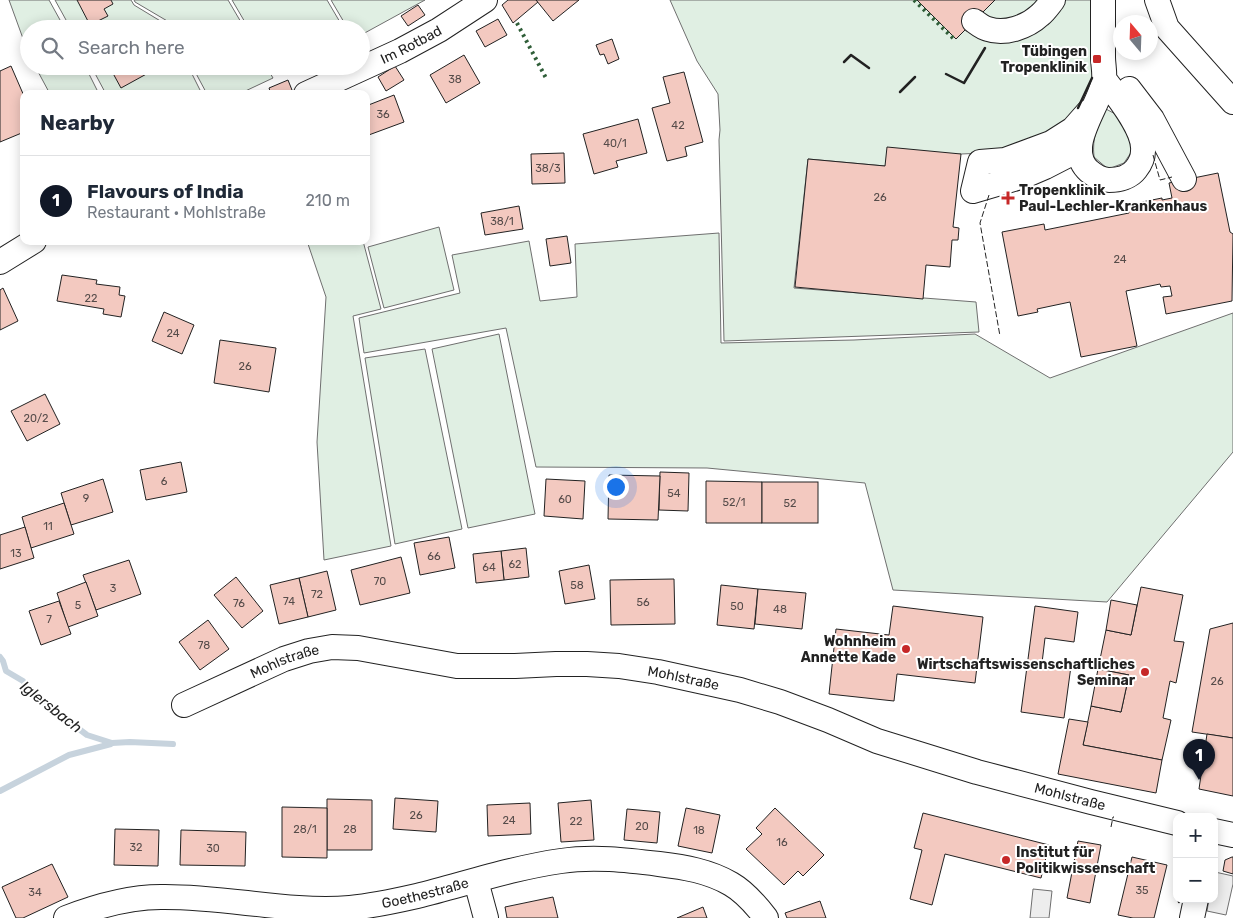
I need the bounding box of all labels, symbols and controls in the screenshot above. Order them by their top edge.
north arrow [1113,15,1158,60]
search box [20,20,370,75]
street label: Im Rotbad [378,22,445,67]
icon: search [38,34,66,62]
text: Search here [78,36,185,59]
place label: Tübingen Tropenklinik [1001,43,1088,76]
marker: Tübingen Tropenklinik [1091,53,1103,65]
house number: 38 [448,73,462,86]
house number: 36 [376,108,390,121]
text: Nearby [40,110,115,135]
house number: 42 [671,119,685,132]
house number: 40/1 [603,137,627,150]
house number: 38/3 [535,162,561,175]
text: Flavours of India [87,180,244,203]
place label: Tropenklinik Paul-Lechler-Krankenhaus [1019,182,1207,215]
text: 1 [52,191,60,210]
text: 210 m [305,191,350,210]
house number: 26 [873,191,887,204]
marker: Tropenklinik Paul-Lechler-Krankenhaus [1001,191,1015,205]
text: Restaurant · Mohlstraße [87,203,266,222]
house number: 38/1 [490,215,514,228]
house number: 24 [1113,253,1127,266]
house number: 22 [85,292,97,305]
house number: 24 [166,327,180,340]
house number: 26 [238,360,252,373]
house number: 20/2 [24,412,48,425]
your location [603,474,629,500]
house number: 6 [161,475,168,488]
house number: 54 [667,487,681,500]
house number: 9 [83,492,89,505]
house number: 60 [558,493,572,506]
house number: 52/1 [723,496,745,509]
house number: 52 [784,497,797,510]
house number: 11 [43,520,53,533]
house number: 13 [10,547,22,560]
house number: 66 [427,550,441,563]
house number: 62 [508,558,522,571]
house number: 64 [482,561,496,574]
house number: 70 [374,575,386,588]
house number: 58 [570,579,584,592]
house number: 3 [110,582,117,595]
house number: 72 [311,588,323,601]
house number: 74 [283,595,295,608]
house number: 56 [636,596,650,609]
house number: 76 [233,597,245,610]
house number: 5 [75,599,82,612]
house number: 50 [730,600,744,613]
house number: 48 [773,603,787,616]
house number: 7 [46,613,52,626]
place label: Wohnheim Annette Kade [801,633,896,666]
house number: 78 [198,639,210,652]
street label: Mohlstraße [247,641,321,682]
marker: Wohnheim Annette Kade [900,643,912,655]
place label: Wirtschaftswissenschaftliches Seminar [917,656,1136,689]
street label: Mohlstraße [647,662,721,694]
marker: Wirtschaftswissenschaftliches Seminar [1139,666,1151,678]
house number: 26 [1210,675,1224,688]
water label: Iglersbach [16,677,86,737]
pin: 1 [1183,739,1215,780]
street label: Mohlstraße [1033,779,1107,814]
house number: 26 [409,809,423,822]
map controls [1173,813,1218,903]
button: + [1173,813,1218,858]
house number: 24 [502,814,516,827]
house number: 22 [570,815,582,828]
house number: 20 [635,820,649,833]
house number: 28/1 [293,823,317,836]
house number: 28 [343,823,357,836]
house number: 18 [693,824,705,837]
house number: 16 [776,836,788,849]
house number: 32 [129,841,143,854]
house number: 30 [206,842,220,855]
place label: Institut für Politikwissenschaft [1016,844,1156,877]
marker: Institut für Politikwissenschaft [1000,854,1012,866]
button: − [1173,858,1218,903]
street label: Goethestraße [380,874,471,912]
house number: 35 [1135,884,1149,897]
house number: 34 [28,886,42,899]

